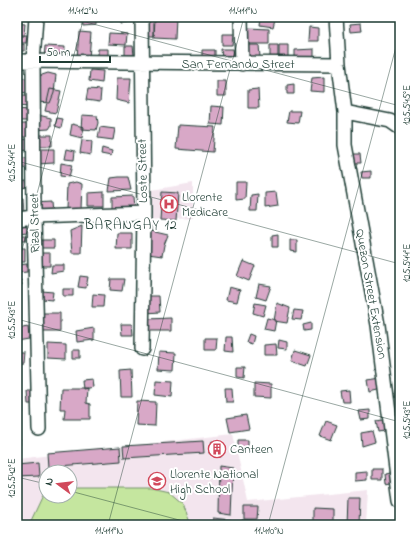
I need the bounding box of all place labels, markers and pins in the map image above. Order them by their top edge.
place label: Llorente Medicare [182,188,228,222]
hospital icon: Llorente Medicare [159,194,179,214]
building icon: Canteen [207,439,227,459]
place label: Canteen [230,440,273,459]
place label: Llorente National High School [170,465,258,500]
school or university icon: Llorente National High School [147,471,167,491]

